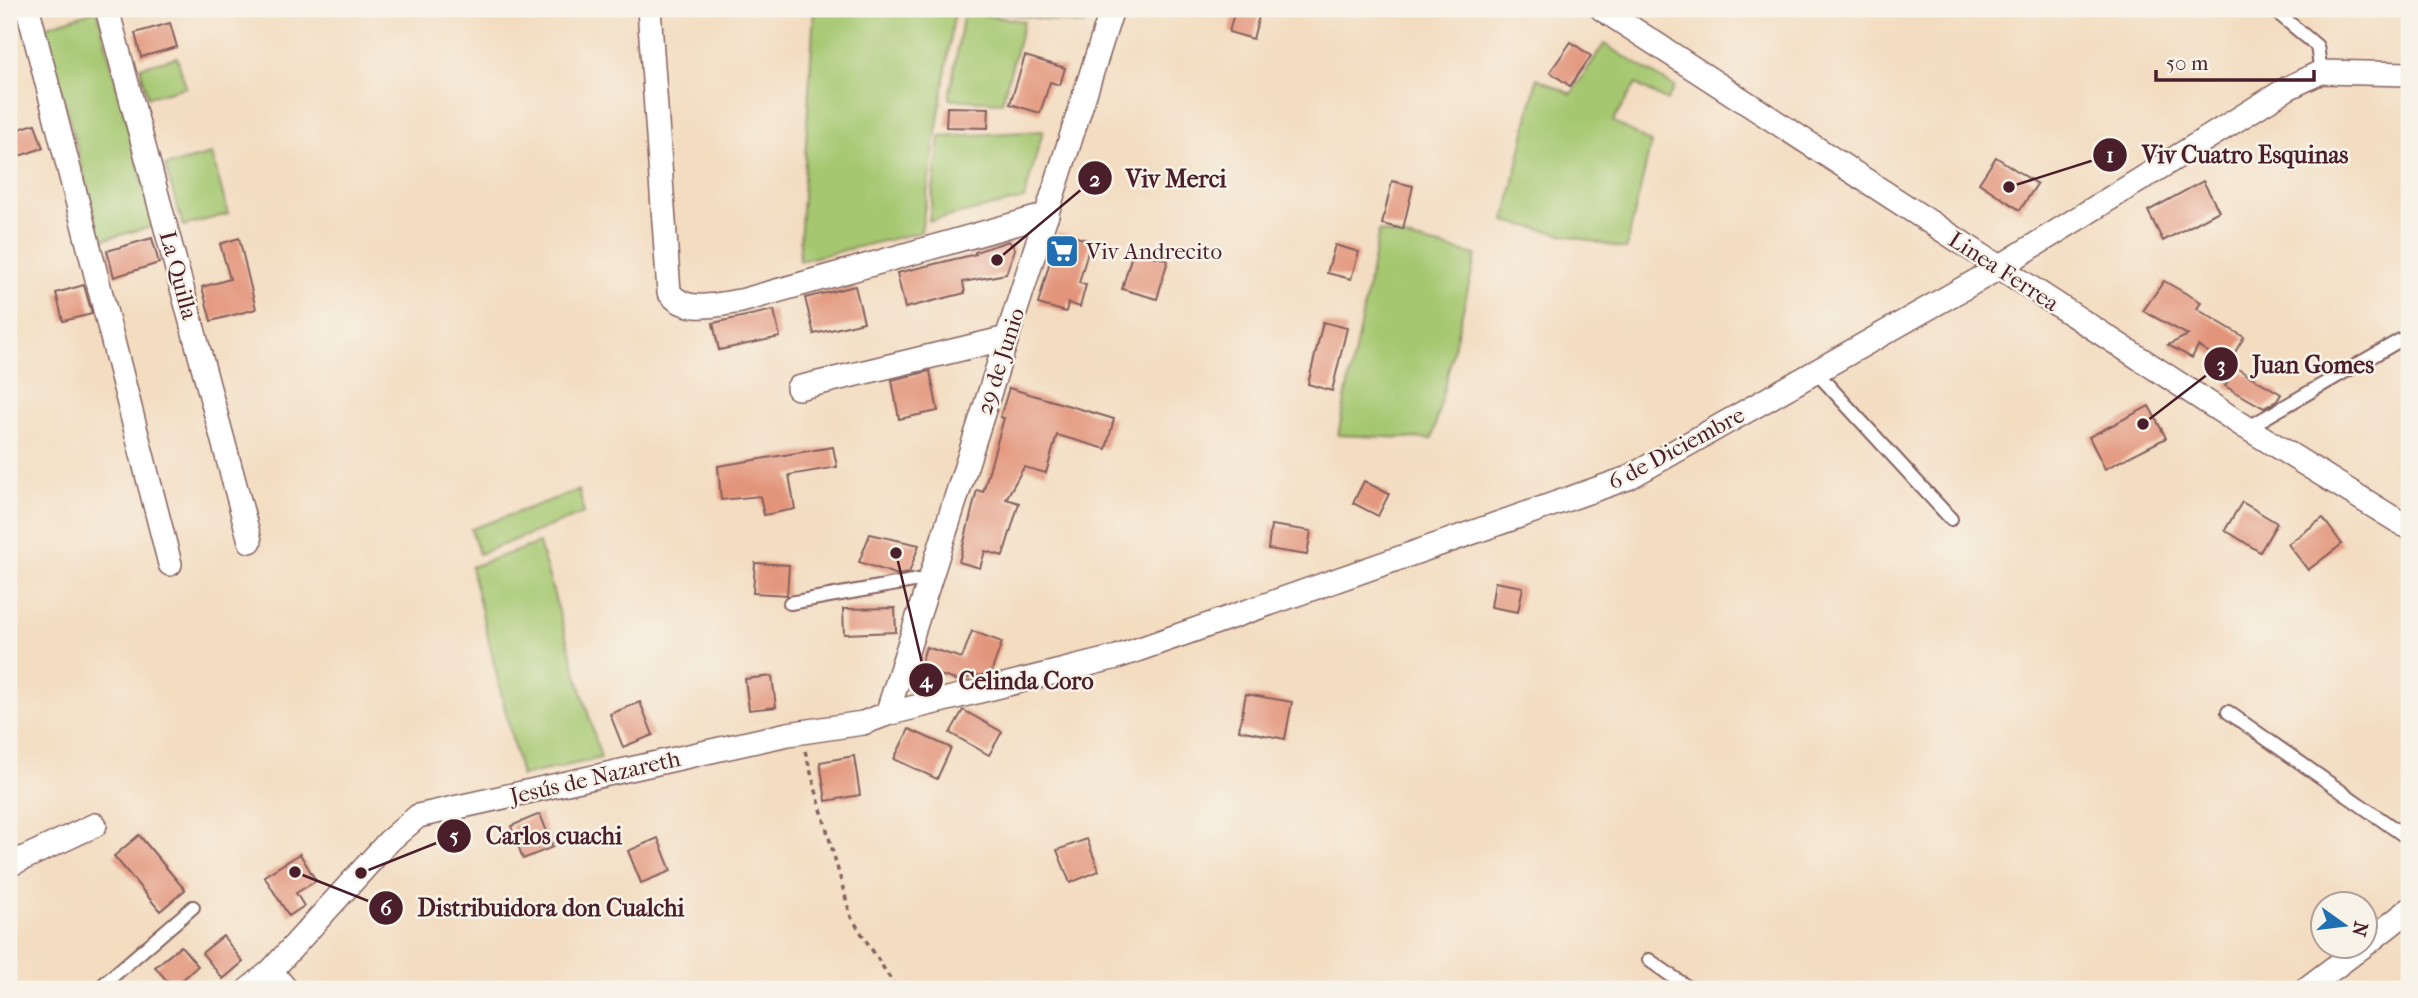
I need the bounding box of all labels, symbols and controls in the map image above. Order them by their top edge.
scale bar [2156,38,2313,82]
text: 50 m [2166,51,2209,75]
callout: Viv Cuatro Esquinas [2092,132,2362,177]
text: Viv Cuatro Esquinas [2141,141,2349,169]
text: 1 [2106,143,2114,167]
callout: Viv Merci [1077,156,1241,201]
text: Viv Merci [1125,165,1227,193]
text: 2 [1090,167,1101,191]
street label: Linea Ferrea [1944,226,2064,317]
street label: La Quilla [154,228,203,323]
supermarket icon: Viv Andrecito [1043,232,1081,270]
place label: Viv Andrecito [1085,238,1222,265]
street label: 29 de Junio [971,304,1030,418]
callout: Juan Gomes [2203,342,2388,387]
text: Juan Gomes [2250,351,2374,379]
text: 3 [2217,353,2225,377]
street label: 6 de Diciembre [1603,401,1749,496]
callout: Celinda Coro [909,658,1107,703]
text: Celinda Coro [958,667,1094,695]
text: 4 [919,668,934,693]
street label: Jesús de Nazareth [505,745,683,811]
callout: Carlos cuachi [437,813,636,858]
text: Carlos cuachi [486,822,623,850]
text: 5 [449,824,459,848]
callout: Distribuidora don Cualchi [369,885,698,930]
north arrow [2310,890,2380,960]
text: Distribuidora don Cualchi [418,894,685,922]
text: 6 [380,896,392,920]
text: N [2347,919,2372,939]

